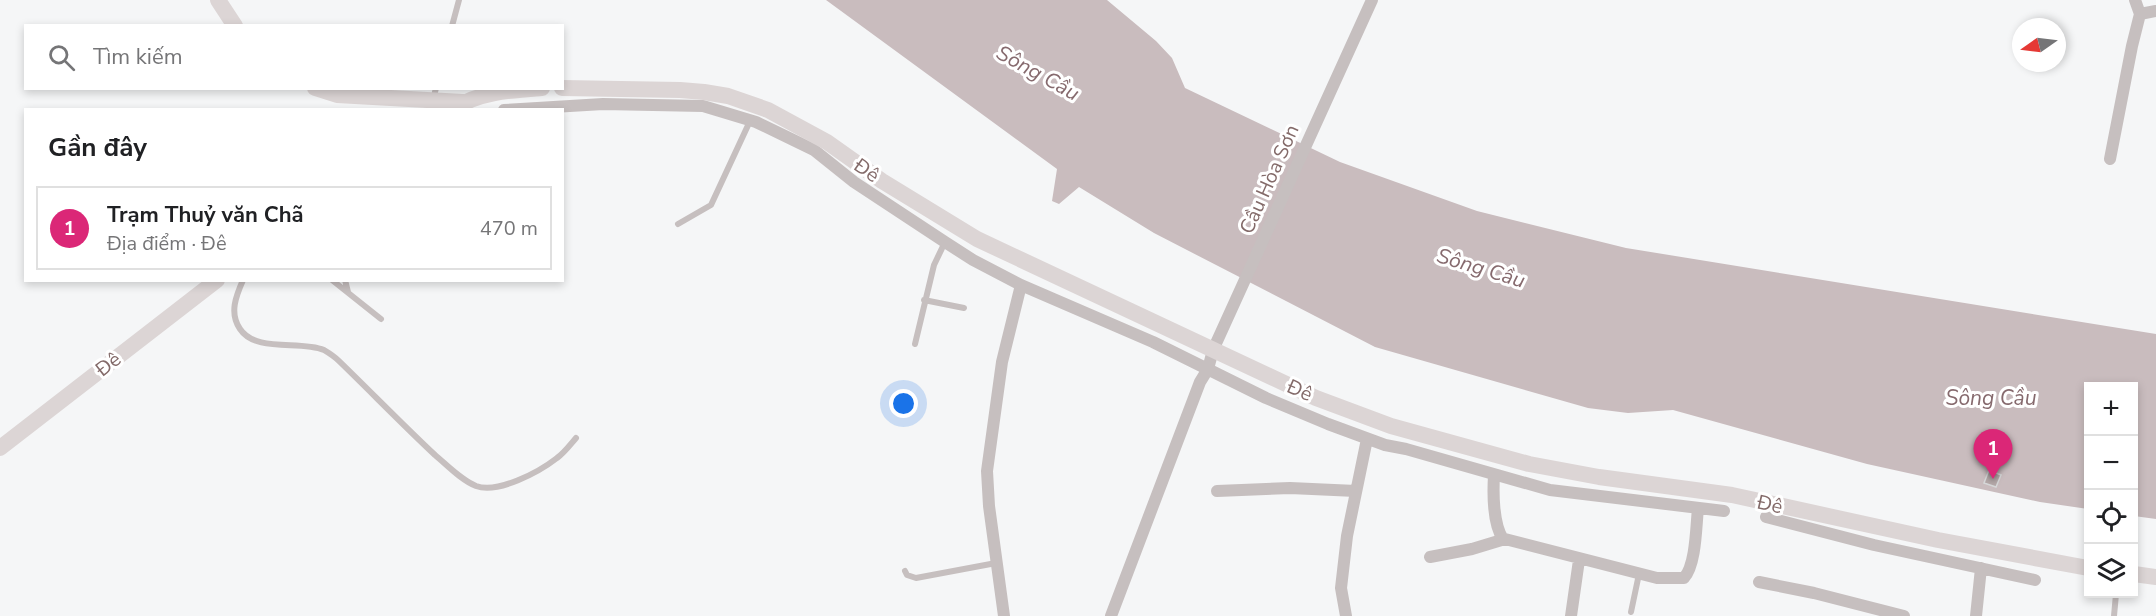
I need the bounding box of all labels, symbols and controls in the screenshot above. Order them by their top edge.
north arrow [2012,18,2066,72]
search box [24,24,564,90]
water label: Sông Cầu [991,39,1085,107]
icon: search [45,41,78,74]
text: Tìm kiếm [93,42,182,72]
street label: Cầu Hòa Sơn [1233,120,1306,238]
text: Gần đây [48,130,147,165]
street label: Đê [848,151,885,189]
text: Trạm Thuỷ văn Chã [107,200,304,230]
text: 1 [64,215,76,242]
text: 470 m [480,215,538,242]
text: Địa điểm · Đê [107,230,227,257]
water label: Sông Cầu [1433,241,1529,295]
street label: Đê [89,346,127,383]
street label: Đê [1282,373,1317,408]
map controls [2084,382,2138,598]
button: + [2084,382,2138,436]
water label: Sông Cầu [1946,384,2036,412]
your location [889,389,918,418]
pin: 1 [1974,430,2012,479]
button: − [2084,436,2138,490]
street label: Đê [1753,488,1785,521]
button: locate [2084,490,2138,544]
button: layers [2084,544,2138,598]

